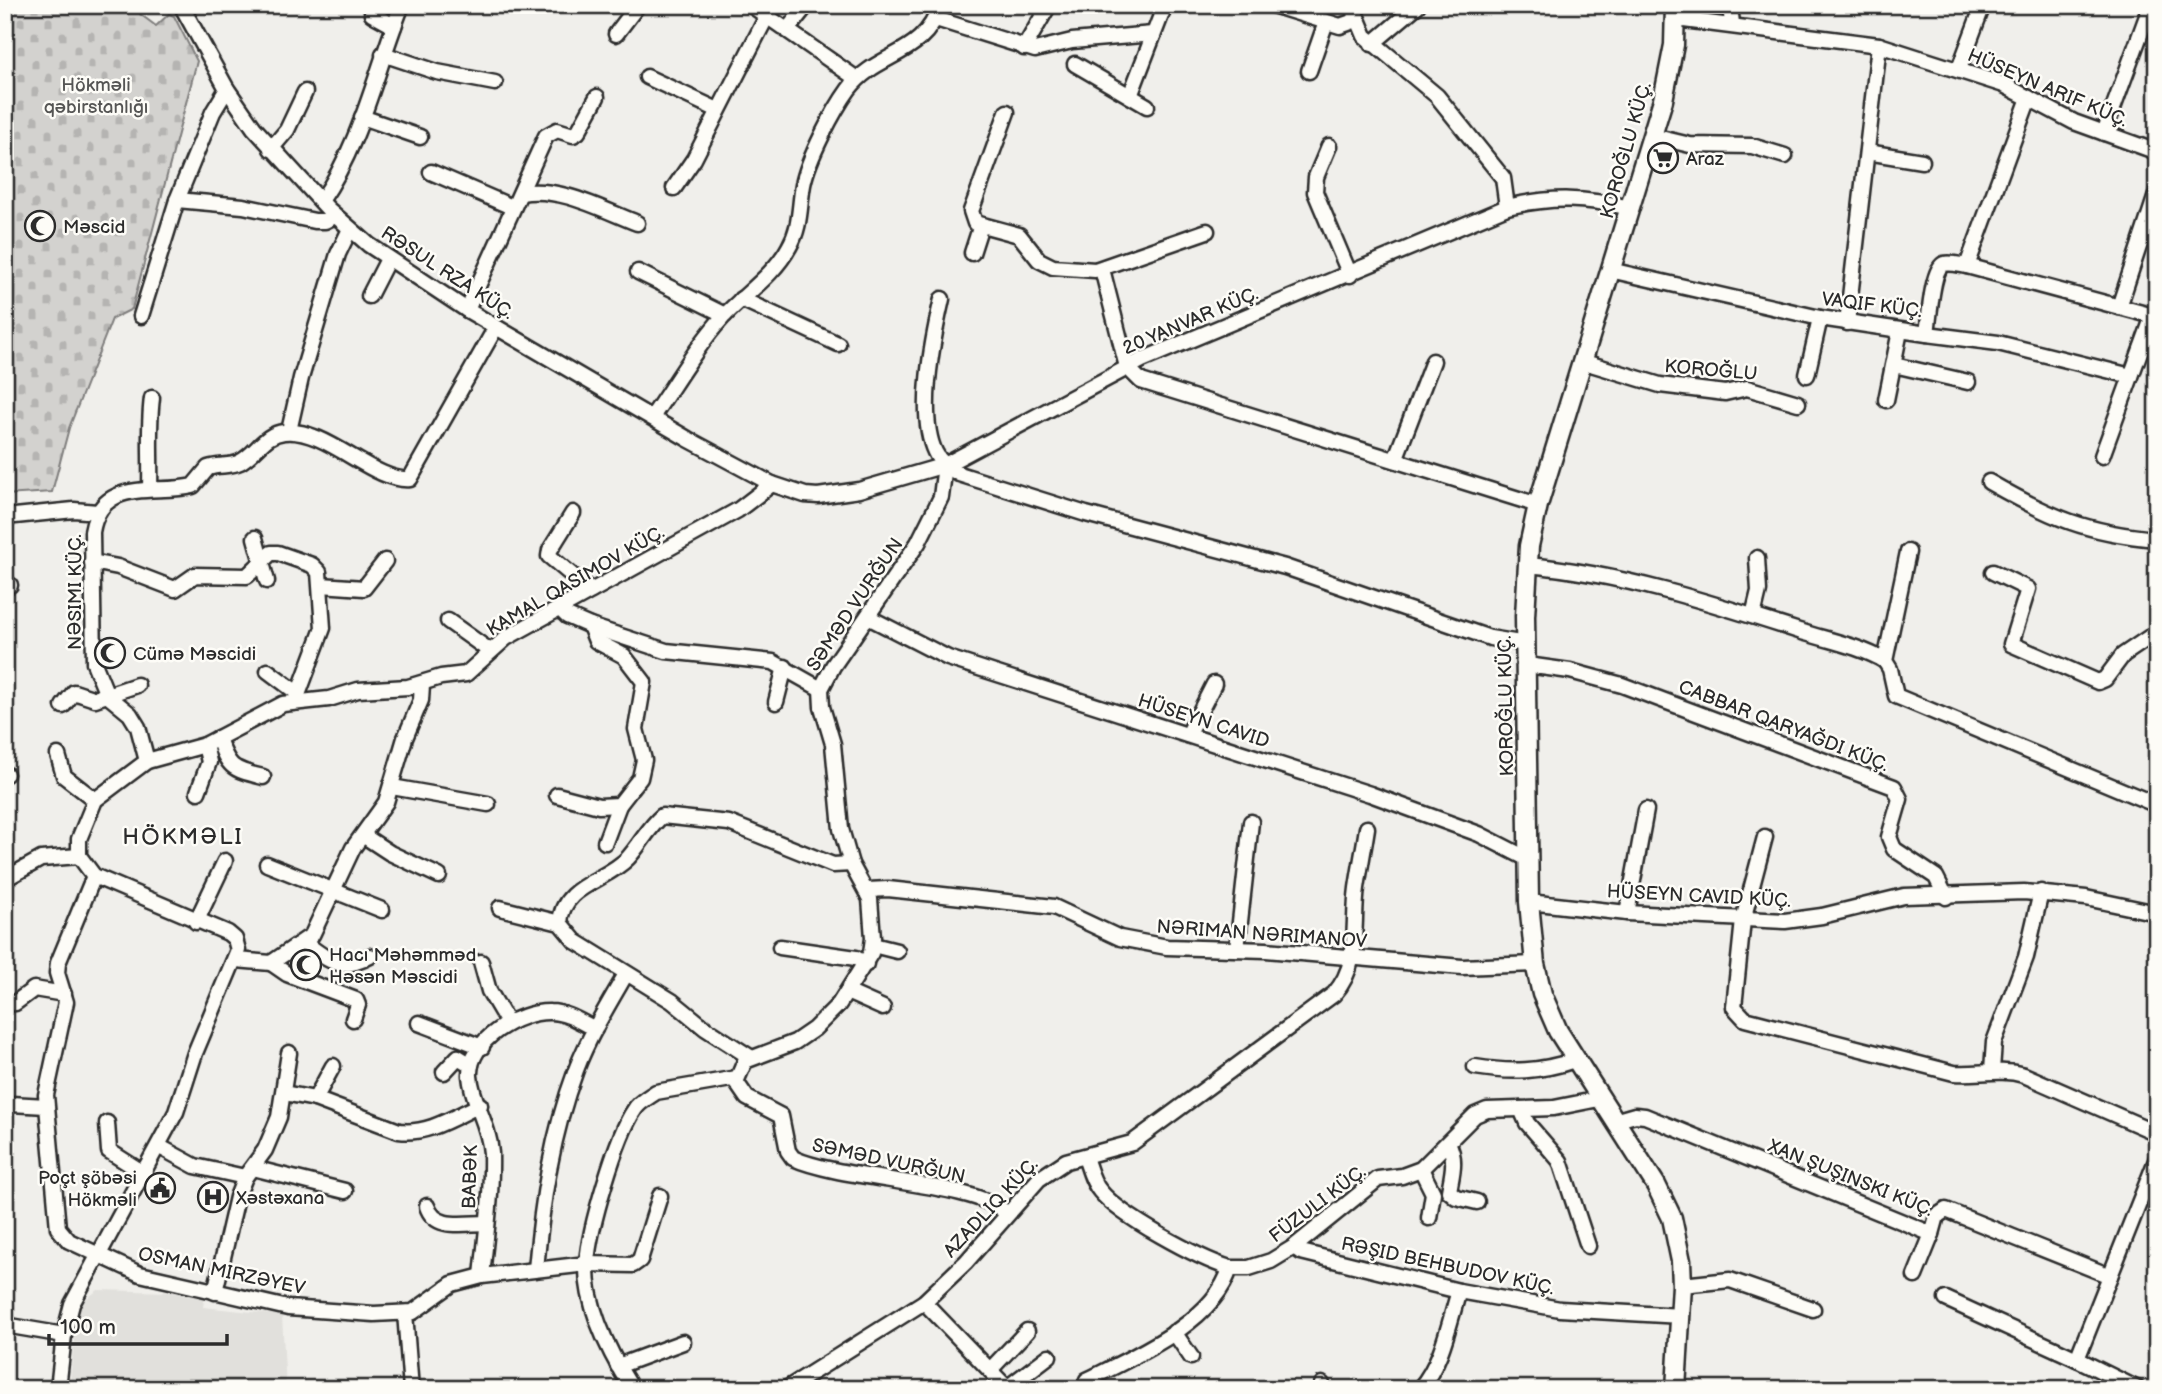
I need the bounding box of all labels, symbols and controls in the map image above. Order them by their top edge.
street label: HÜSEYN ARIF KÜÇ. [1964,44,2131,133]
park label: Hökməli qəbirstanlığı [44,74,148,119]
street label: KOROĞLU KÜÇ. [1595,79,1657,221]
supermarket icon: Araz [1646,141,1680,175]
place label: Araz [1686,148,1725,171]
mosque icon: Məscid [23,209,57,243]
place label: Məscid [63,216,126,239]
street label: RƏSUL RZA KÜÇ. [377,222,518,325]
street label: 20 YANVAR KÜÇ. [1119,283,1262,360]
street label: VAQIF KÜÇ. [1820,288,1923,323]
street label: KOROĞLU [1663,354,1758,386]
street label: KAMAL QASIMOV KÜÇ. [483,521,669,642]
street label: SƏMƏD VURĞUN [801,533,908,676]
street label: NƏSIMI KÜÇ. [64,534,87,650]
street label: KOROĞLU KÜÇ. [1493,635,1519,777]
mosque icon: Cümə Məscidi [93,636,127,670]
place label: Cümə Məscidi [133,643,256,666]
street label: CABBAR QARYAĞDI KÜÇ. [1675,675,1892,777]
street label: HÜSEYN CAVID [1135,689,1272,754]
district label: HÖKMƏLI [122,823,244,851]
street label: HÜSEYN CAVID KÜÇ. [1606,880,1792,913]
street label: NƏRIMAN NƏRIMANOV [1156,916,1368,953]
place label: Hacı Məhəmməd Həsən Məscidi [329,944,476,989]
mosque icon: Hacı Məhəmməd Həsən Məscidi [289,948,323,982]
street label: SƏMƏD VURĞUN [810,1133,968,1189]
street label: XAN ŞUŞINSKI KÜÇ. [1764,1134,1936,1222]
street label: BABƏK [458,1144,483,1209]
street label: AZADLIQ KÜÇ. [939,1153,1043,1263]
street label: FÜZULI KÜÇ. [1265,1160,1371,1248]
place label: Poçt şöbəsi Hökməli [38,1167,137,1212]
public building icon: Poçt şöbəsi Hökməli [143,1171,177,1205]
hospital icon: Xəstəxana [196,1180,230,1214]
place label: Xəstəxana [235,1187,324,1210]
street label: RƏŞID BEHBUDOV KÜÇ. [1339,1233,1556,1300]
street label: OSMAN MIRZƏYEV [136,1243,308,1300]
scale bar [49,1303,228,1347]
text: 100 m [60,1315,116,1340]

